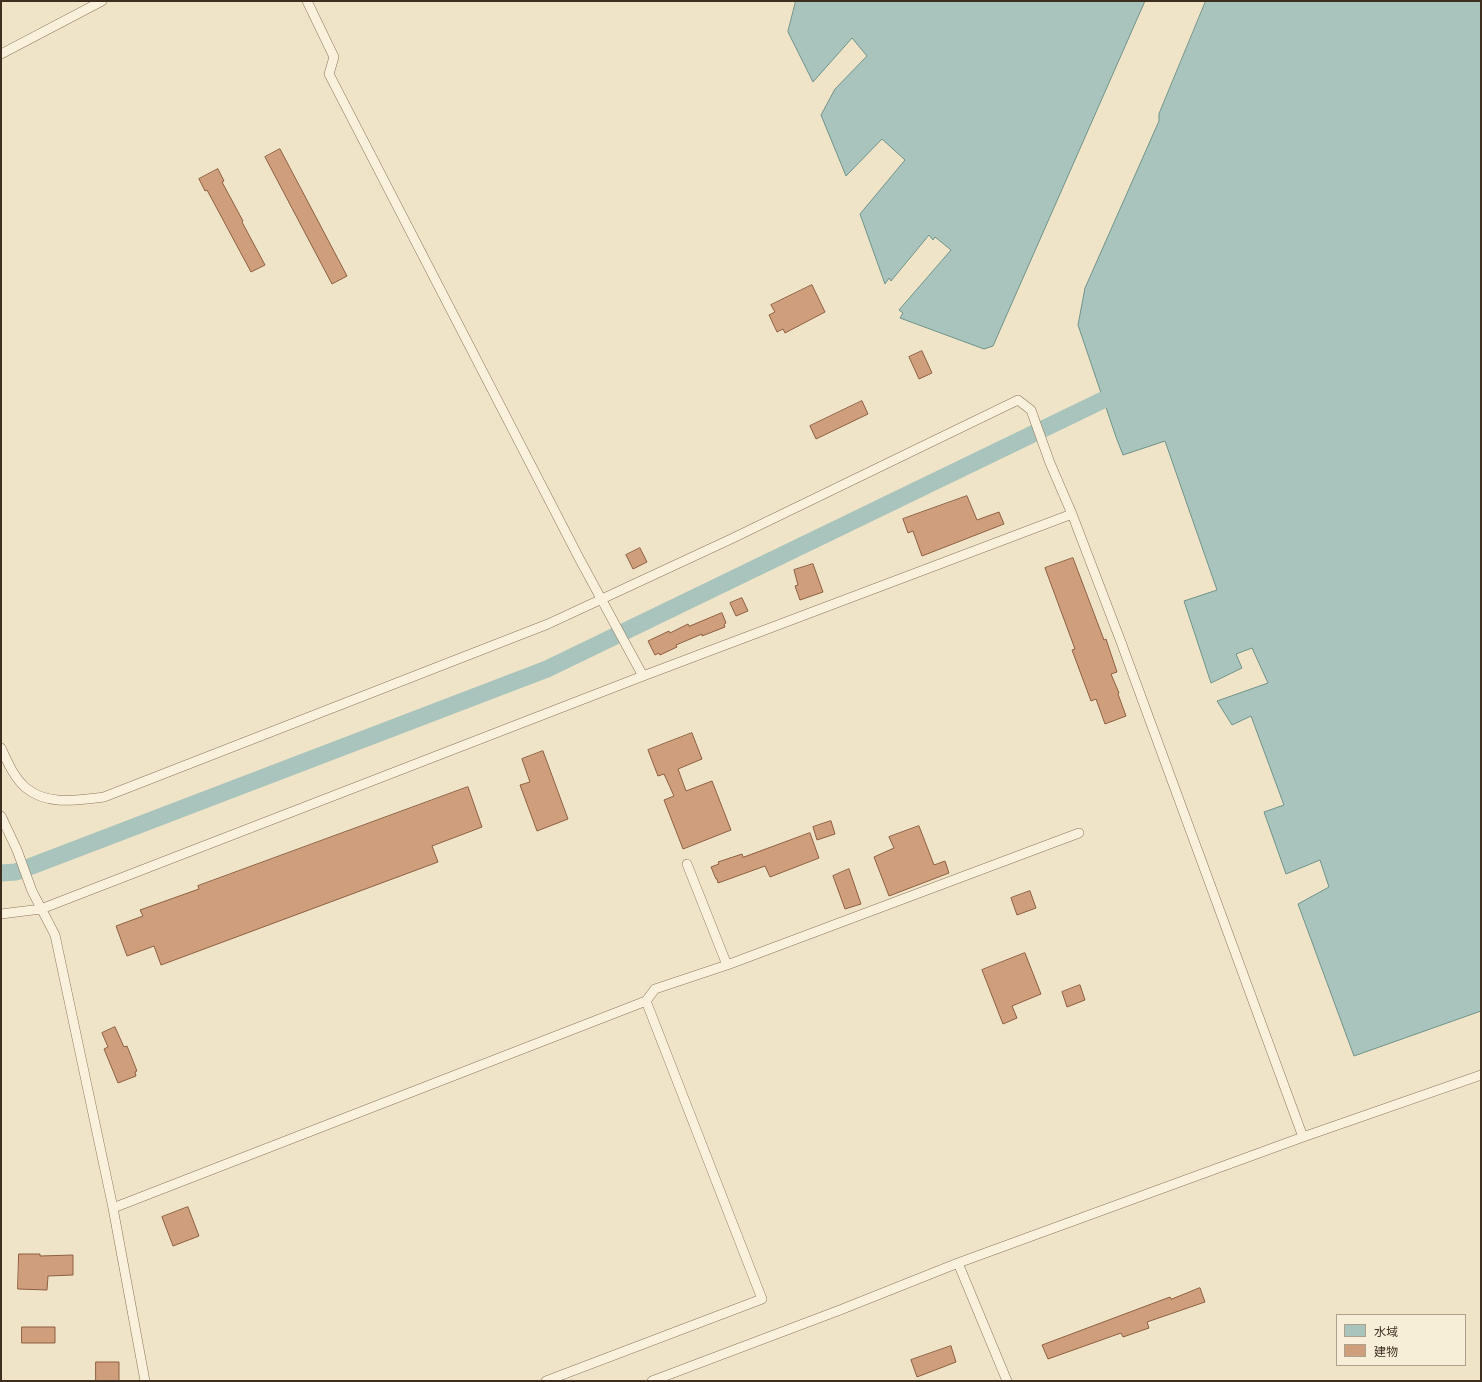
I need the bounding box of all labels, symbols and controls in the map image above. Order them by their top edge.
legend [1336,1314,1466,1366]
text: 水域 [1374,1324,1398,1339]
text: 建物 [1374,1344,1398,1359]

